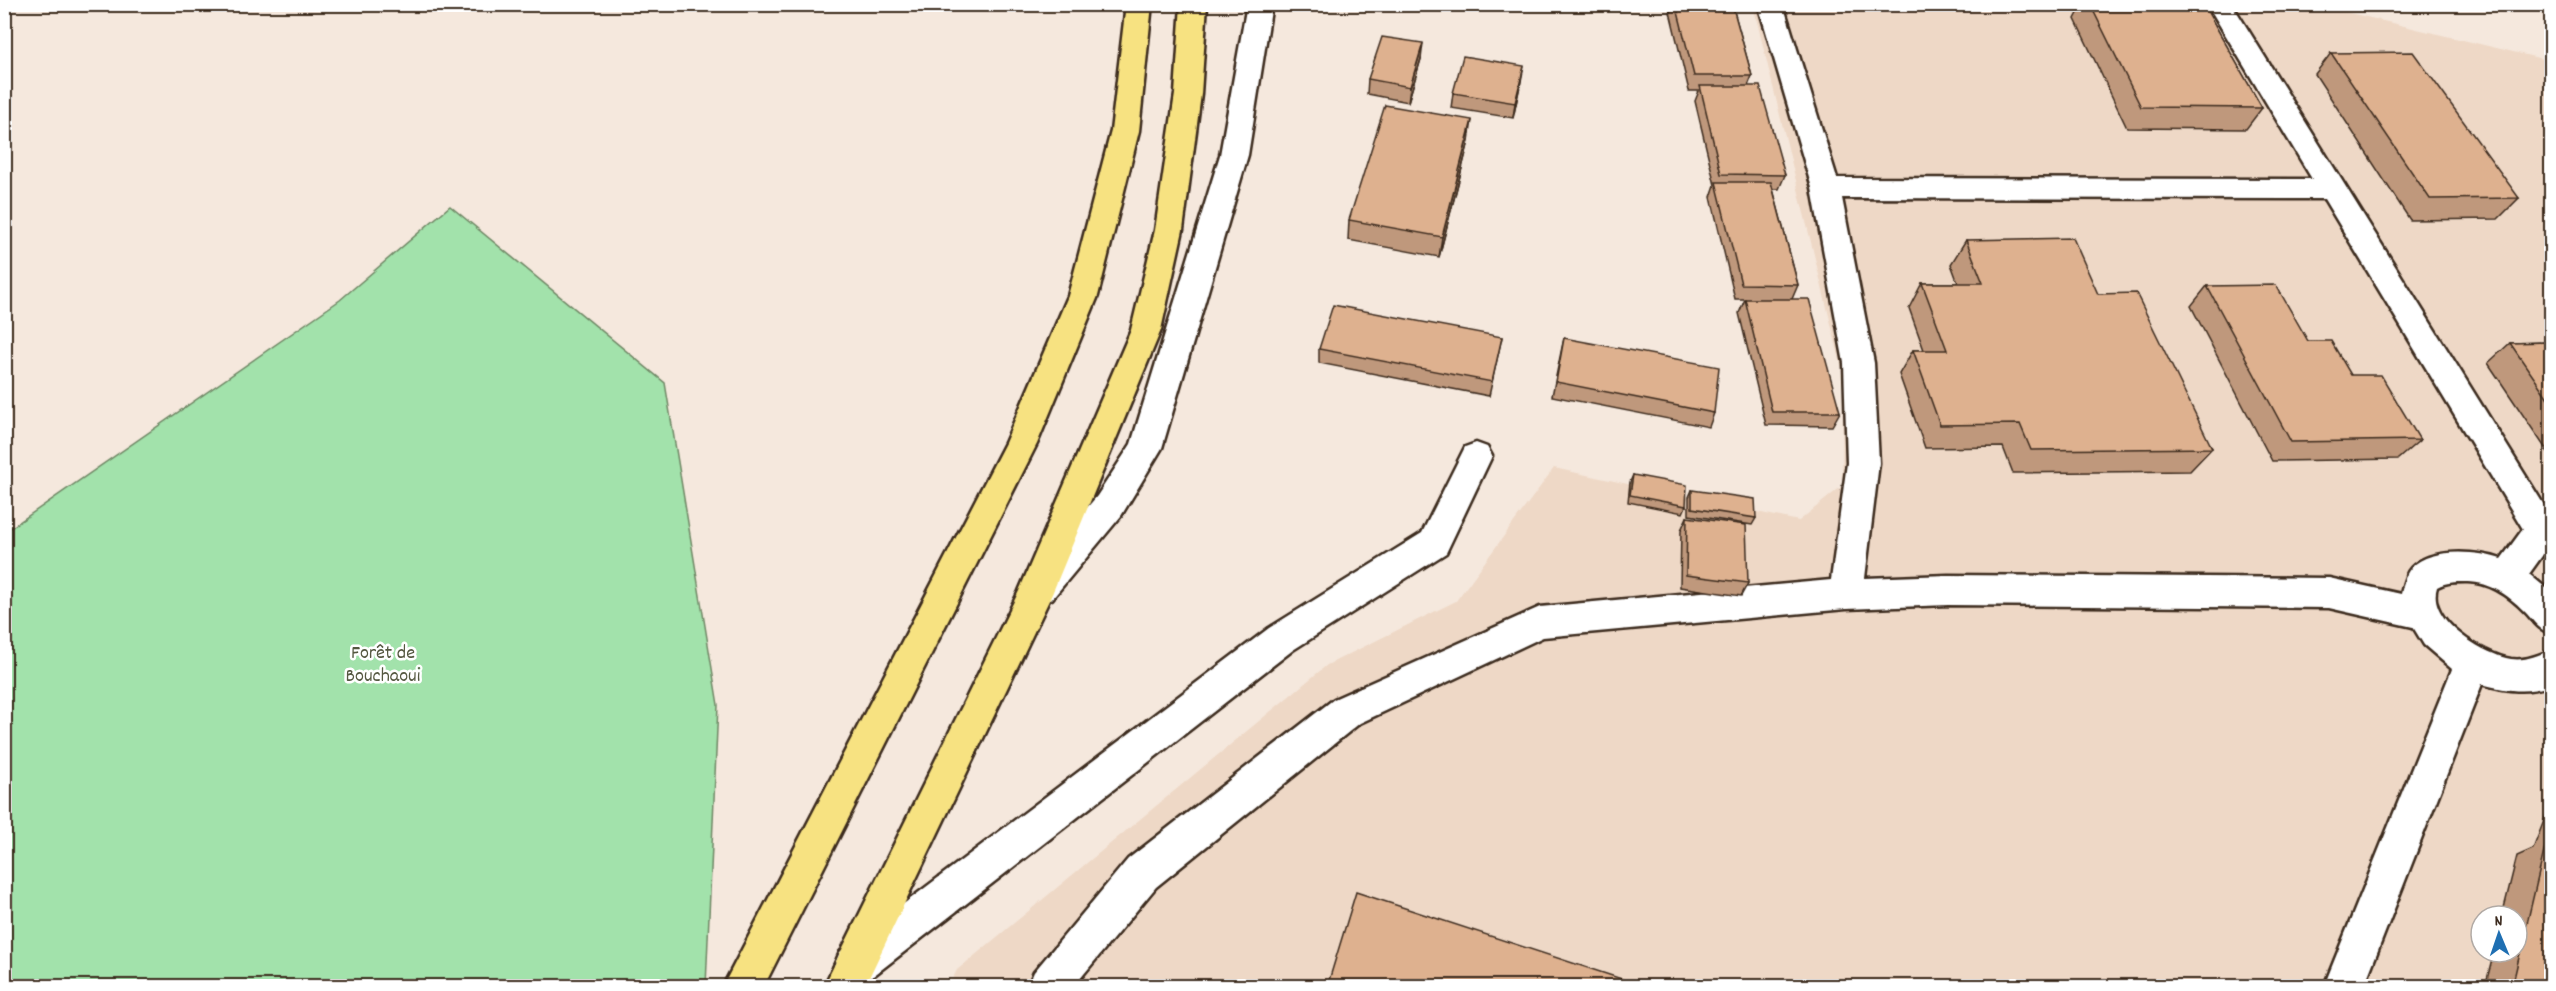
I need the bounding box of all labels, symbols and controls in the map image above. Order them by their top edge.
park label: Forêt de Bouchaoui [346,640,421,691]
north arrow [2469,904,2529,964]
text: N [2494,910,2503,933]

